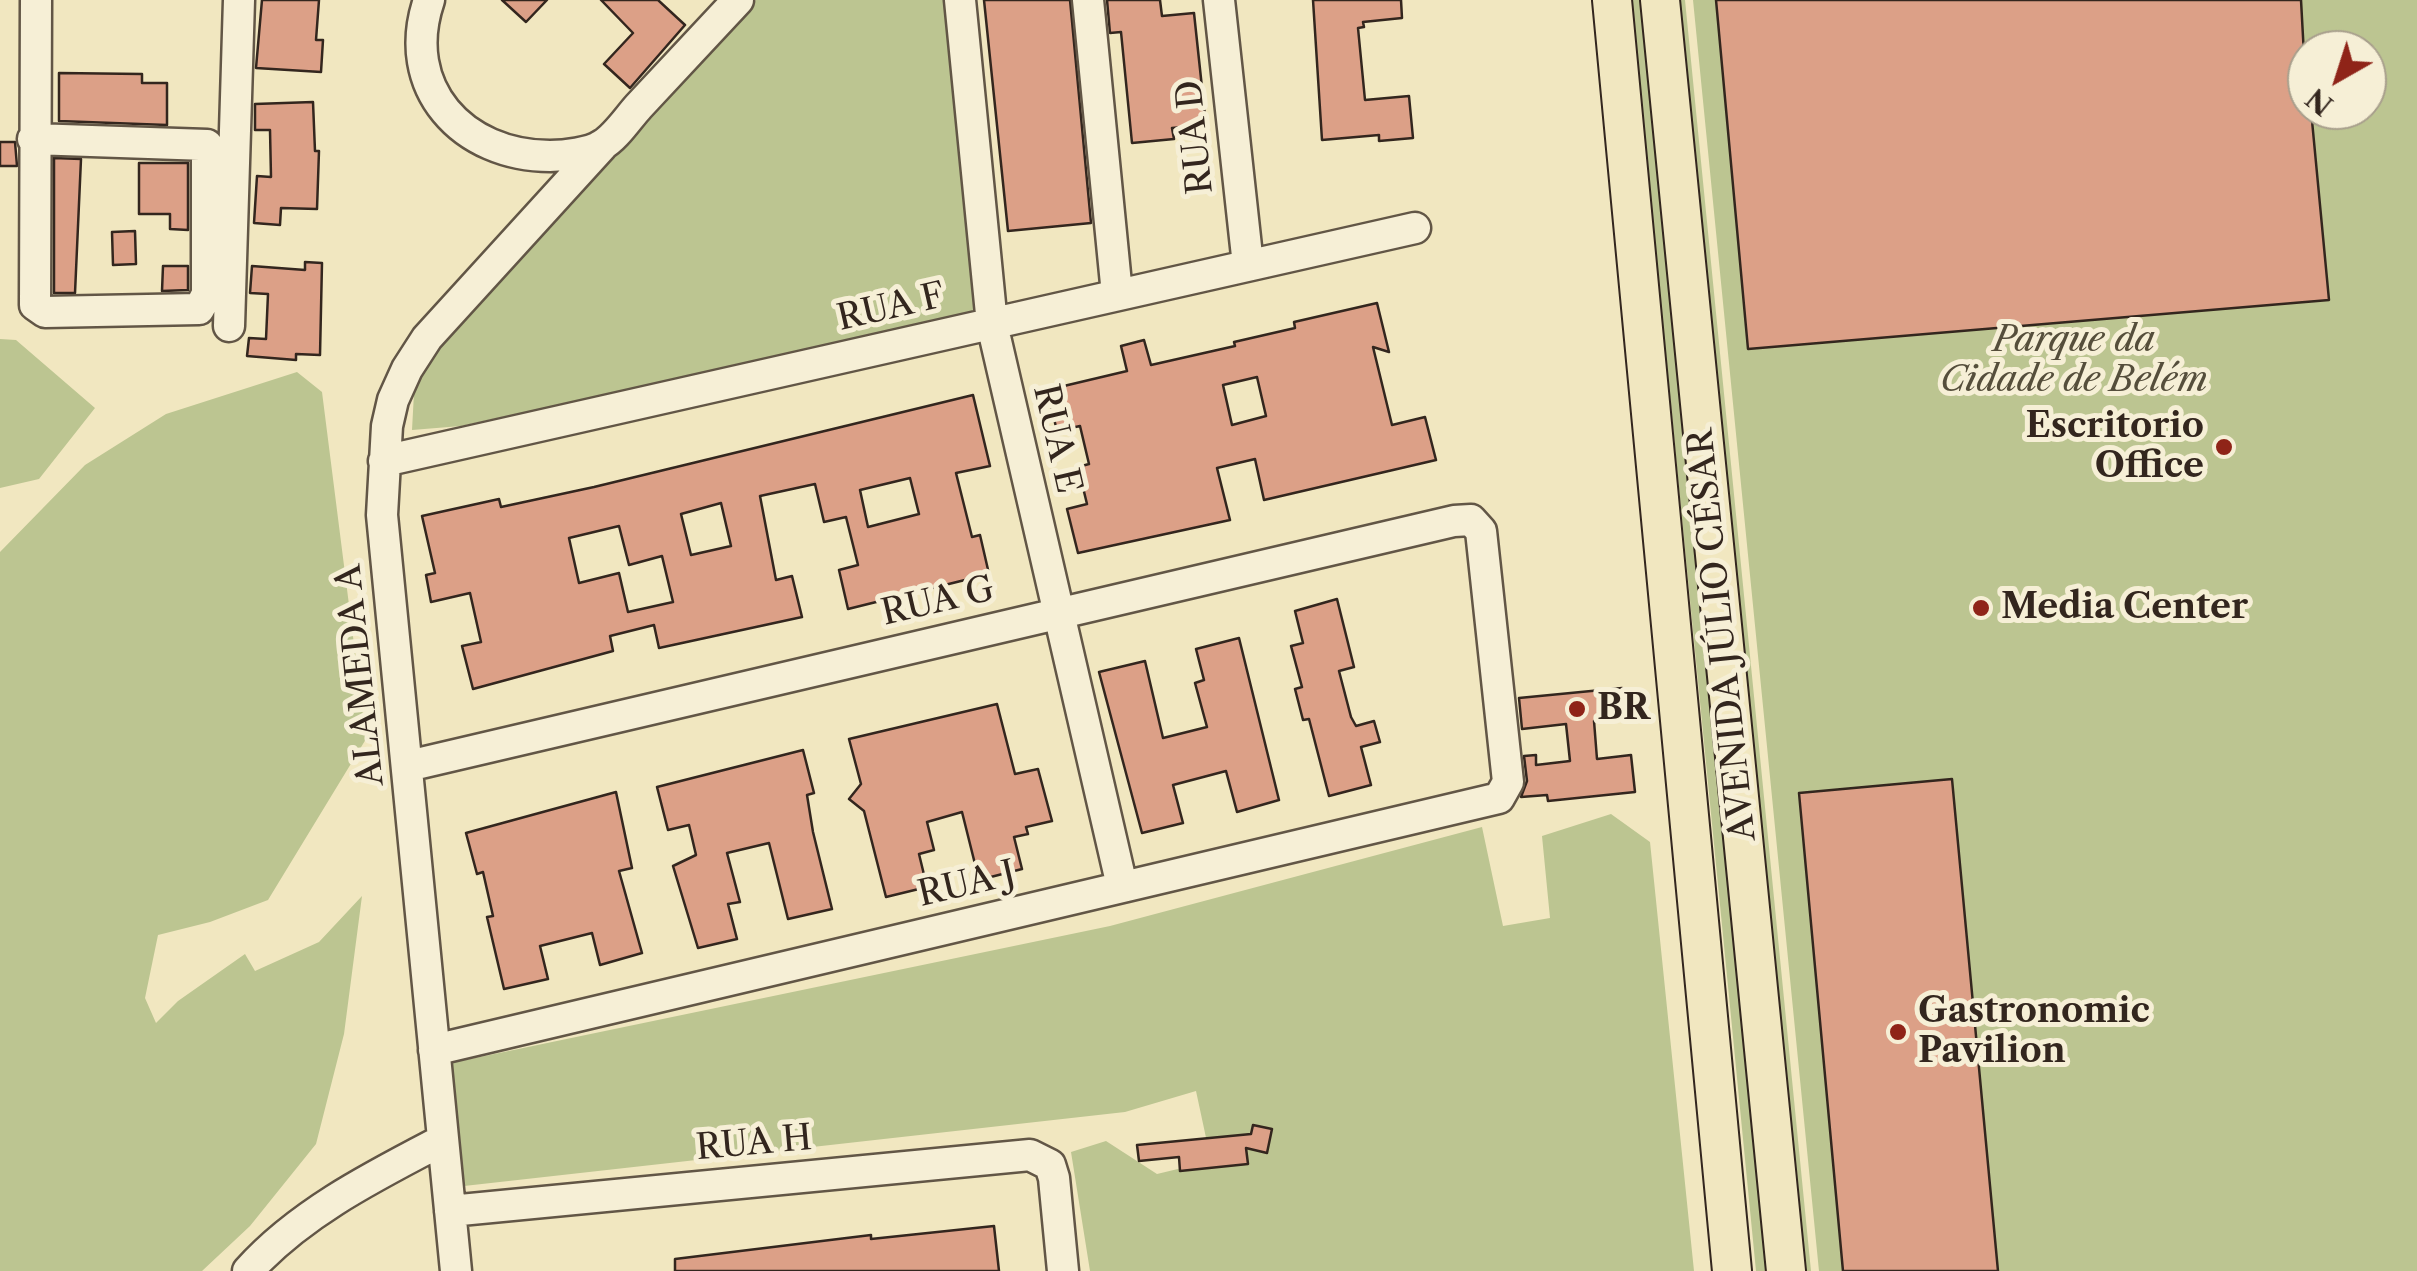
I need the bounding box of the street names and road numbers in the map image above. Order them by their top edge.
street label: RUA D [1169,78,1223,196]
street label: RUA F [833,275,949,341]
street label: RUA E [1023,381,1089,497]
street label: AVENIDA JÚLIO CÉSAR [1680,427,1766,843]
street label: ALAMEDA A [328,562,394,788]
street label: RUA G [878,569,998,635]
street label: RUA J [914,853,1020,917]
street label: RUA H [694,1118,814,1170]

